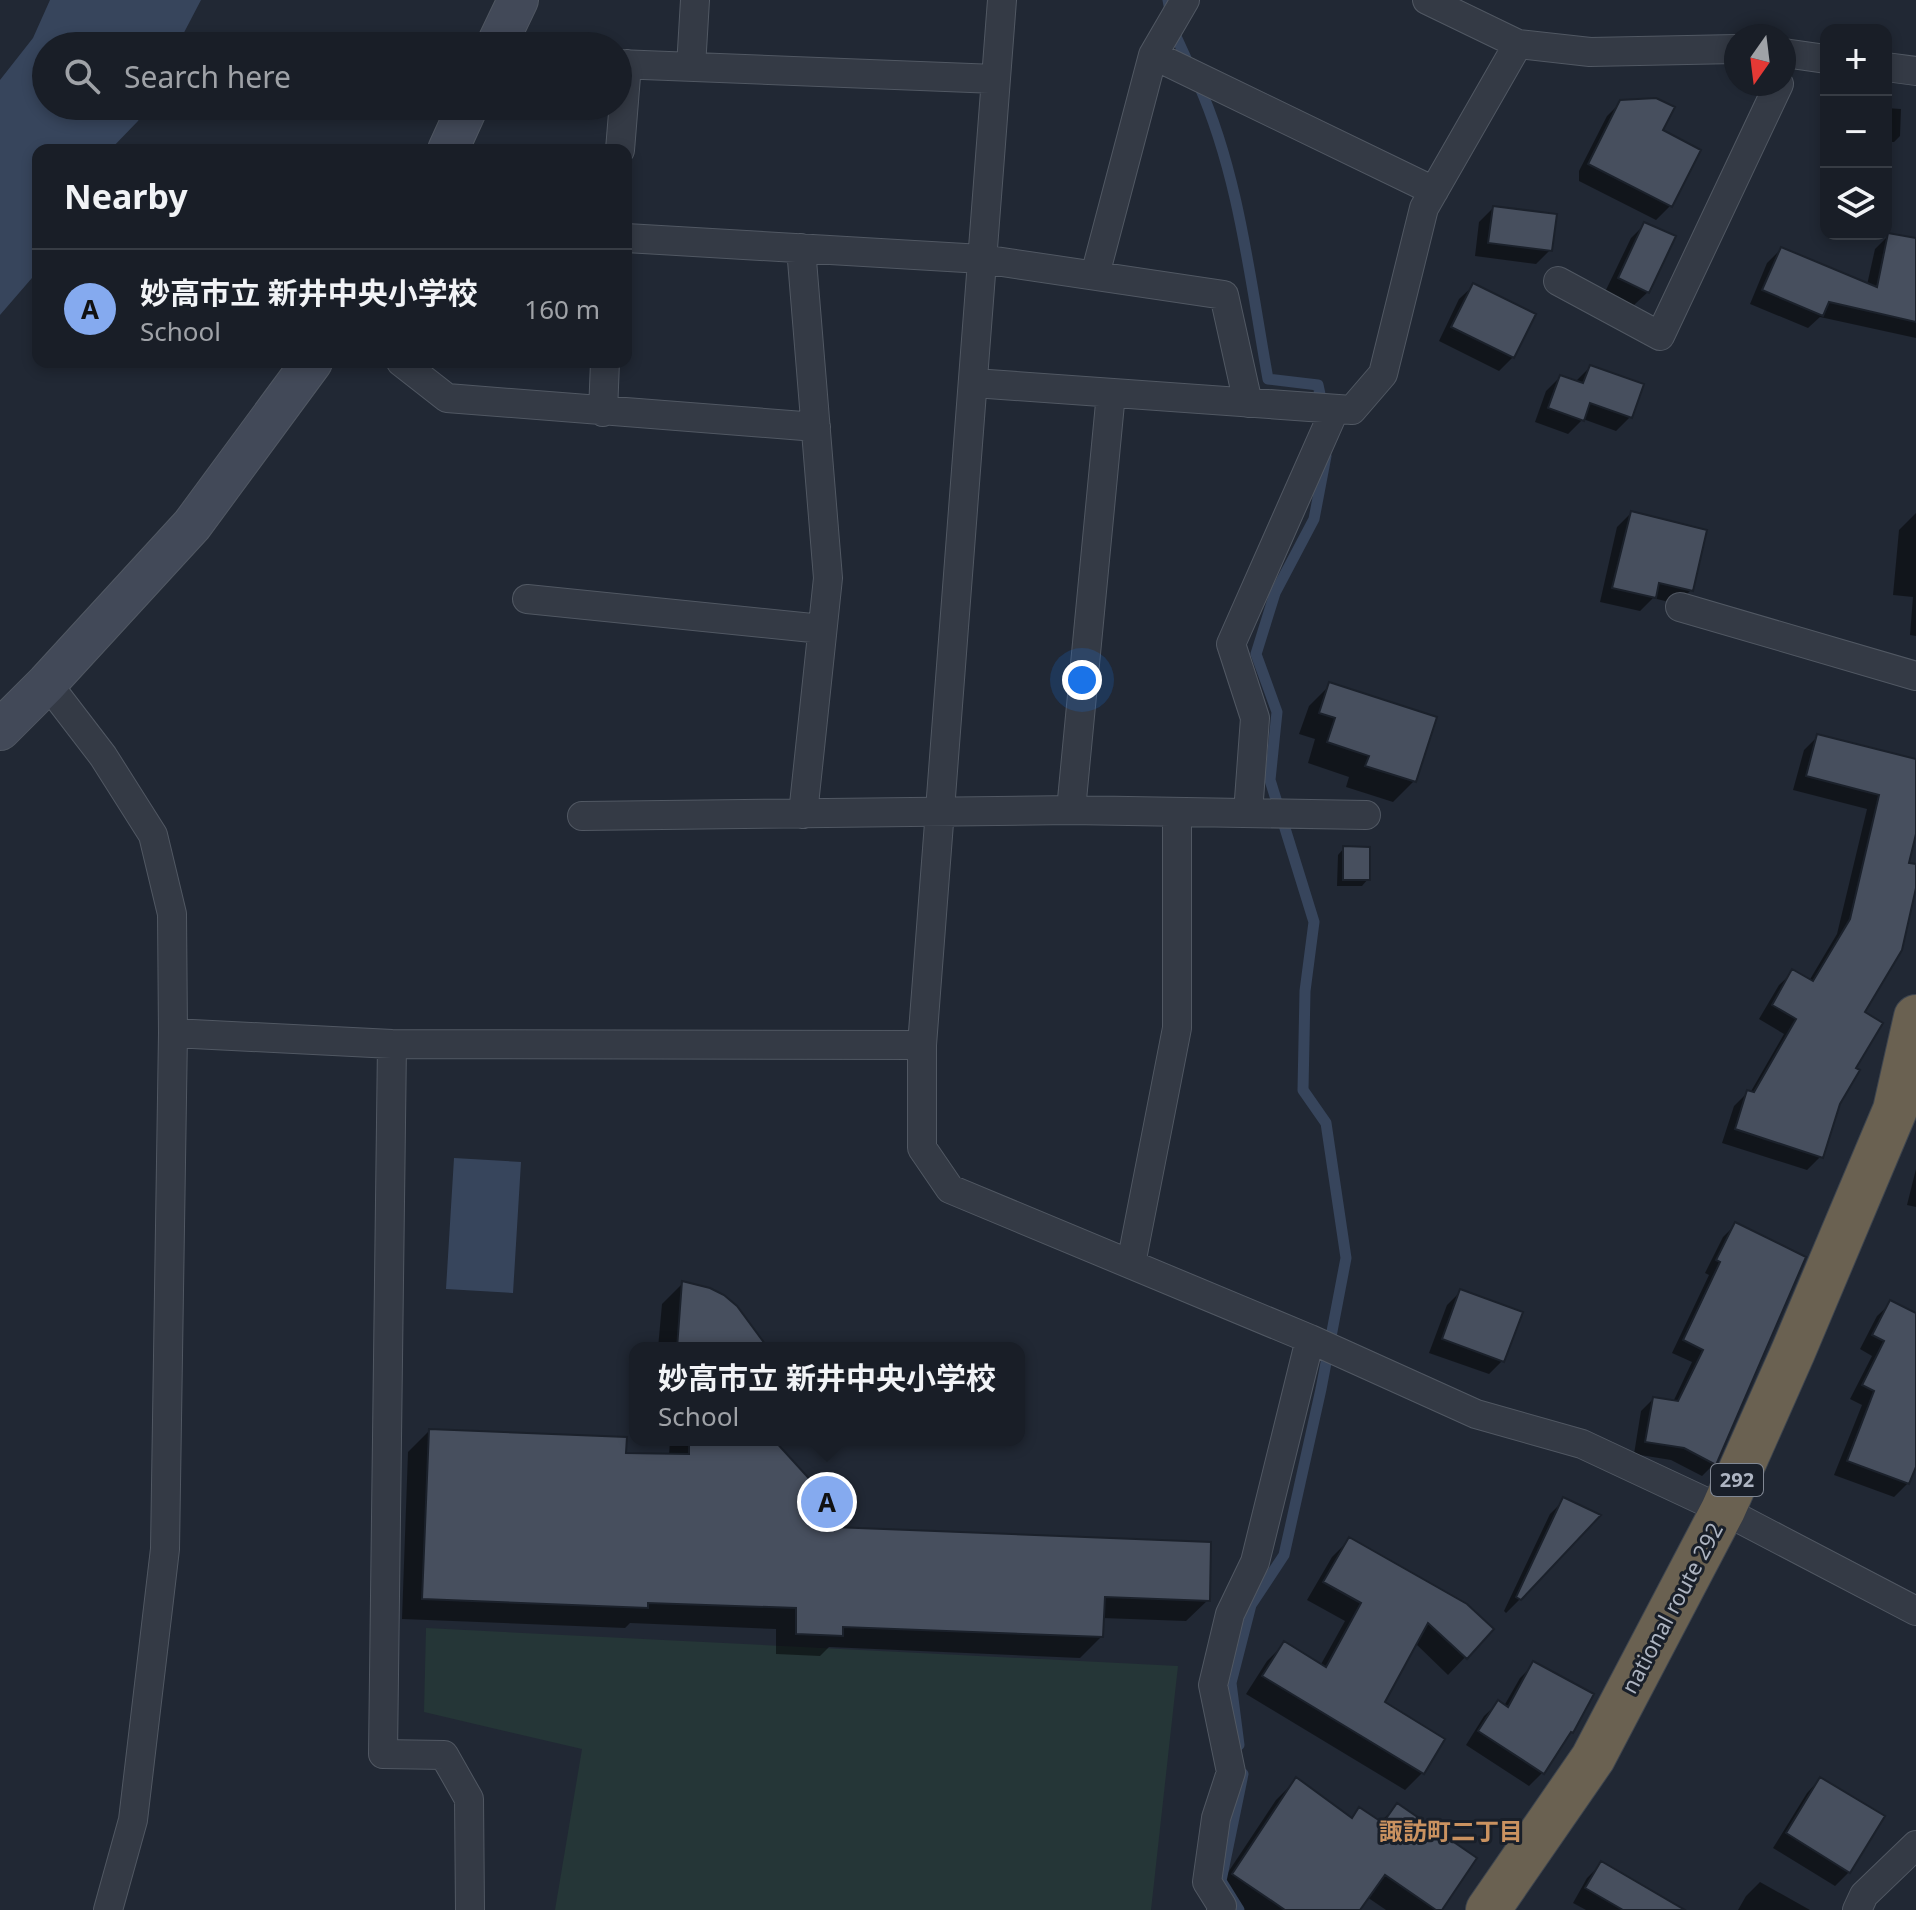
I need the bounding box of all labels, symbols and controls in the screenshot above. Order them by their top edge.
north arrow [1724,24,1796,96]
map controls [1820,24,1892,240]
button: + [1820,24,1892,96]
search box [32,32,632,120]
icon: search [60,54,104,98]
text: Search here [124,56,291,97]
button: − [1820,96,1892,168]
button: layers [1820,168,1892,240]
text: Nearby [64,173,188,219]
text: 妙高市立 新井中央小学校 [140,272,478,313]
text: A [81,291,99,327]
text: 160 m [524,291,600,327]
text: School [140,313,221,349]
your location [1062,660,1102,700]
popup [629,1342,1025,1446]
text: 妙高市立 新井中央小学校 [658,1357,996,1398]
text: School [658,1398,739,1434]
road number: 292 [1711,1464,1763,1496]
pin: A [801,1472,853,1532]
street label: national route 292 [1613,1517,1729,1698]
district label: 諏訪町二丁目 [1379,1814,1523,1847]

